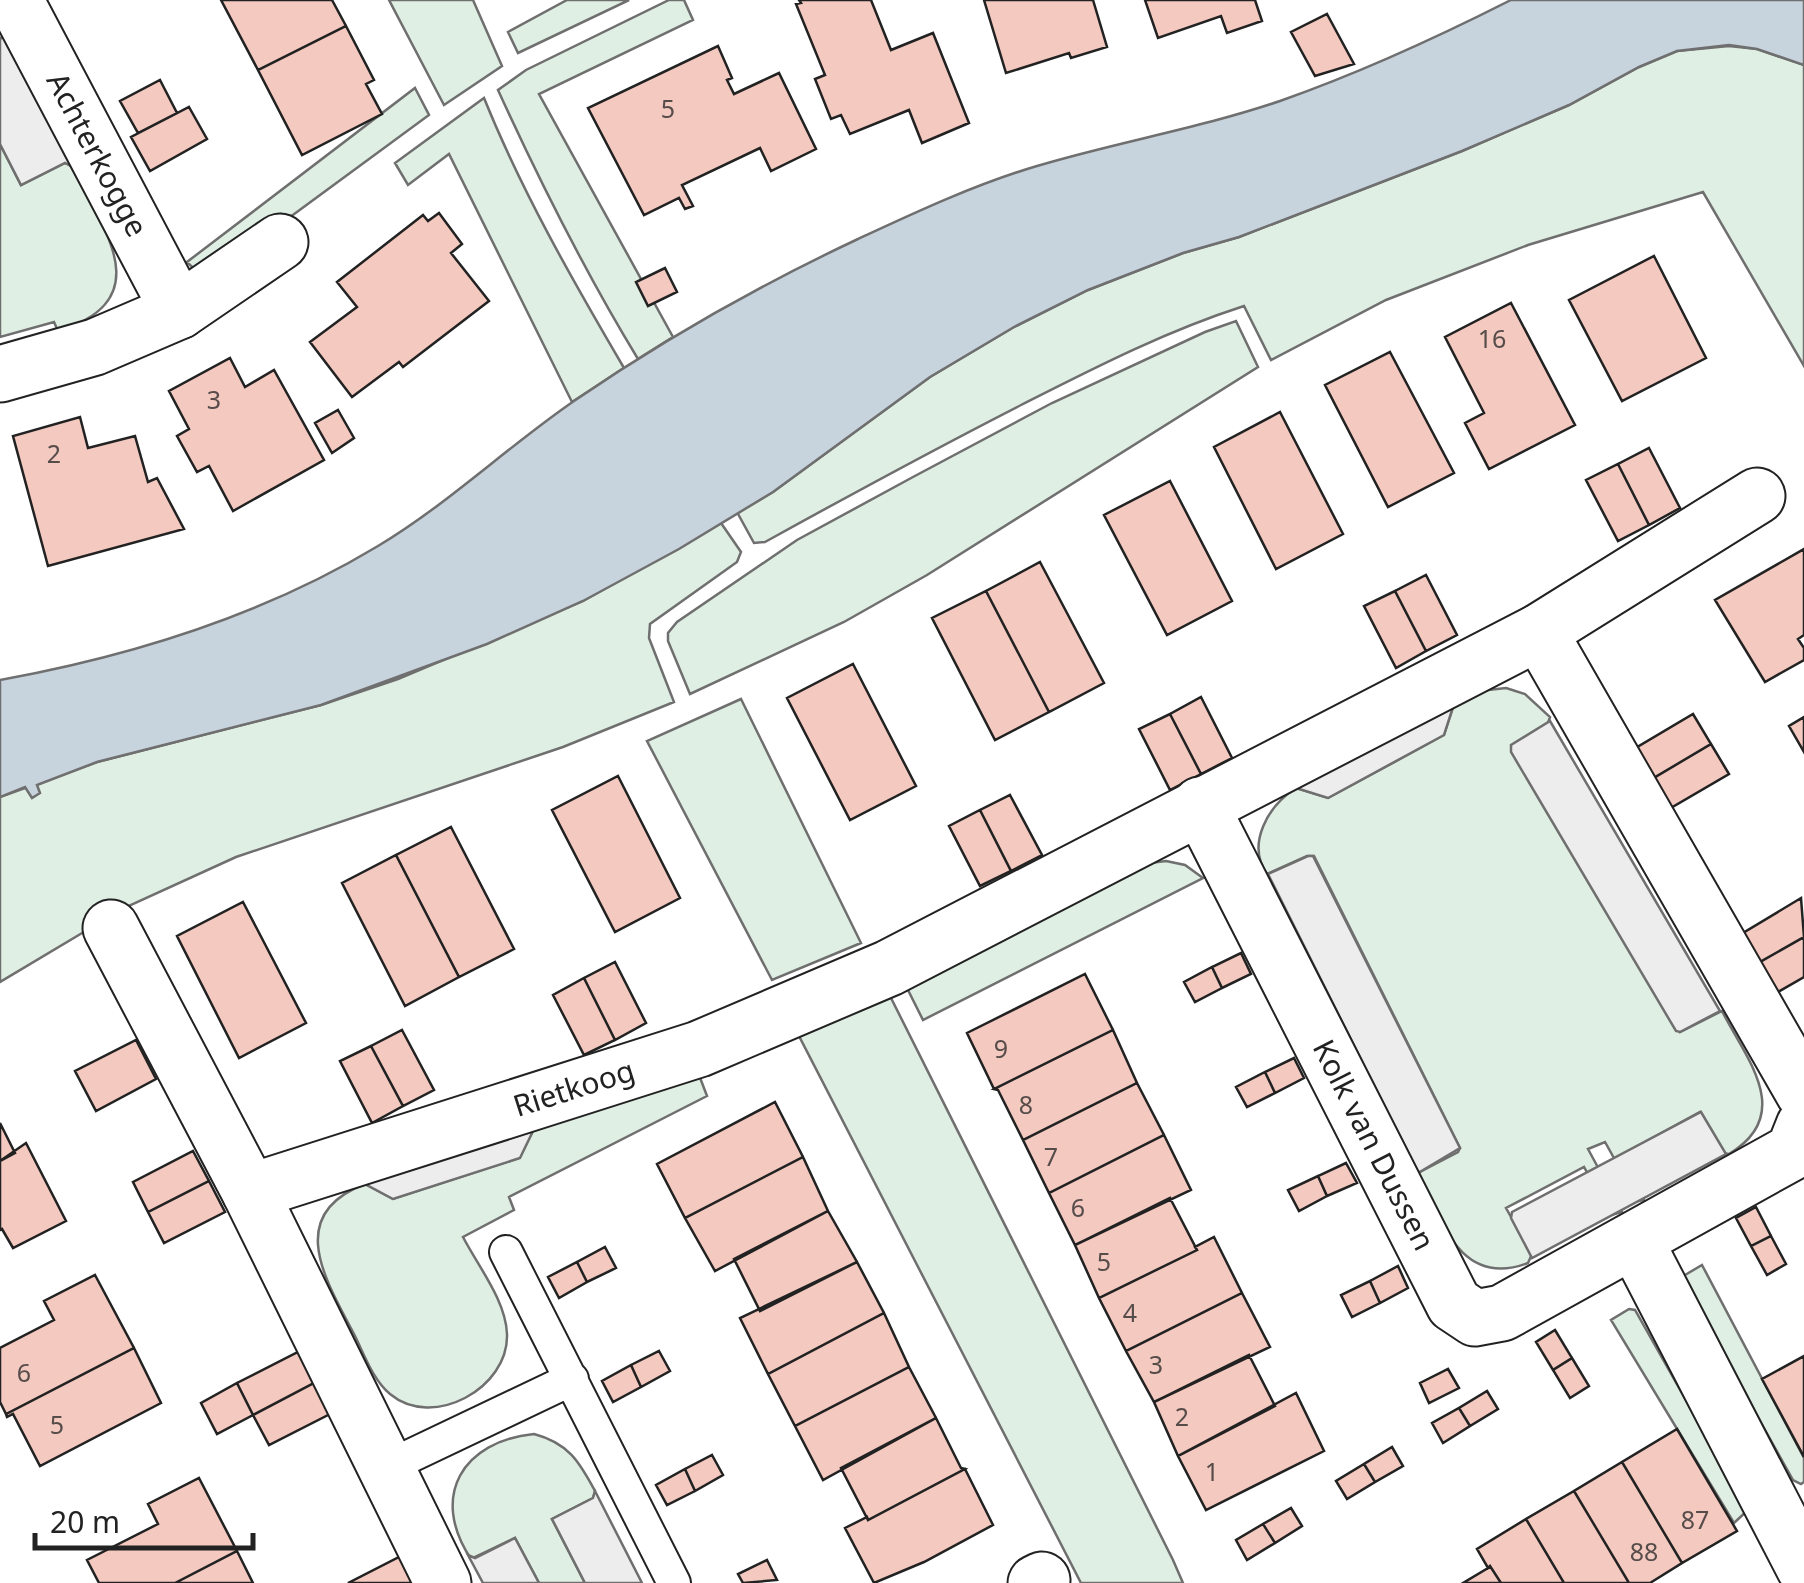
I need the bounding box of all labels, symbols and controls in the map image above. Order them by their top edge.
street label: Achterkogge [38,65,158,243]
house number: 5 [661,91,675,125]
house number: 16 [1478,321,1506,355]
house number: 3 [207,382,221,416]
house number: 2 [47,436,61,470]
house number: 9 [994,1031,1008,1065]
street label: Kolk van Dussen [1304,1032,1445,1257]
street label: Rietkoog [508,1049,639,1126]
house number: 8 [1019,1087,1033,1121]
house number: 7 [1044,1139,1058,1173]
house number: 6 [1071,1190,1085,1224]
house number: 5 [1097,1244,1111,1278]
house number: 4 [1123,1295,1137,1329]
house number: 3 [1149,1347,1163,1381]
house number: 6 [17,1355,31,1389]
house number: 2 [1175,1399,1189,1433]
house number: 5 [50,1407,64,1441]
house number: 1 [1205,1454,1219,1488]
scale bar [35,1488,252,1550]
text: 20 m [50,1501,120,1542]
house number: 87 [1681,1502,1709,1536]
house number: 88 [1630,1534,1658,1568]

